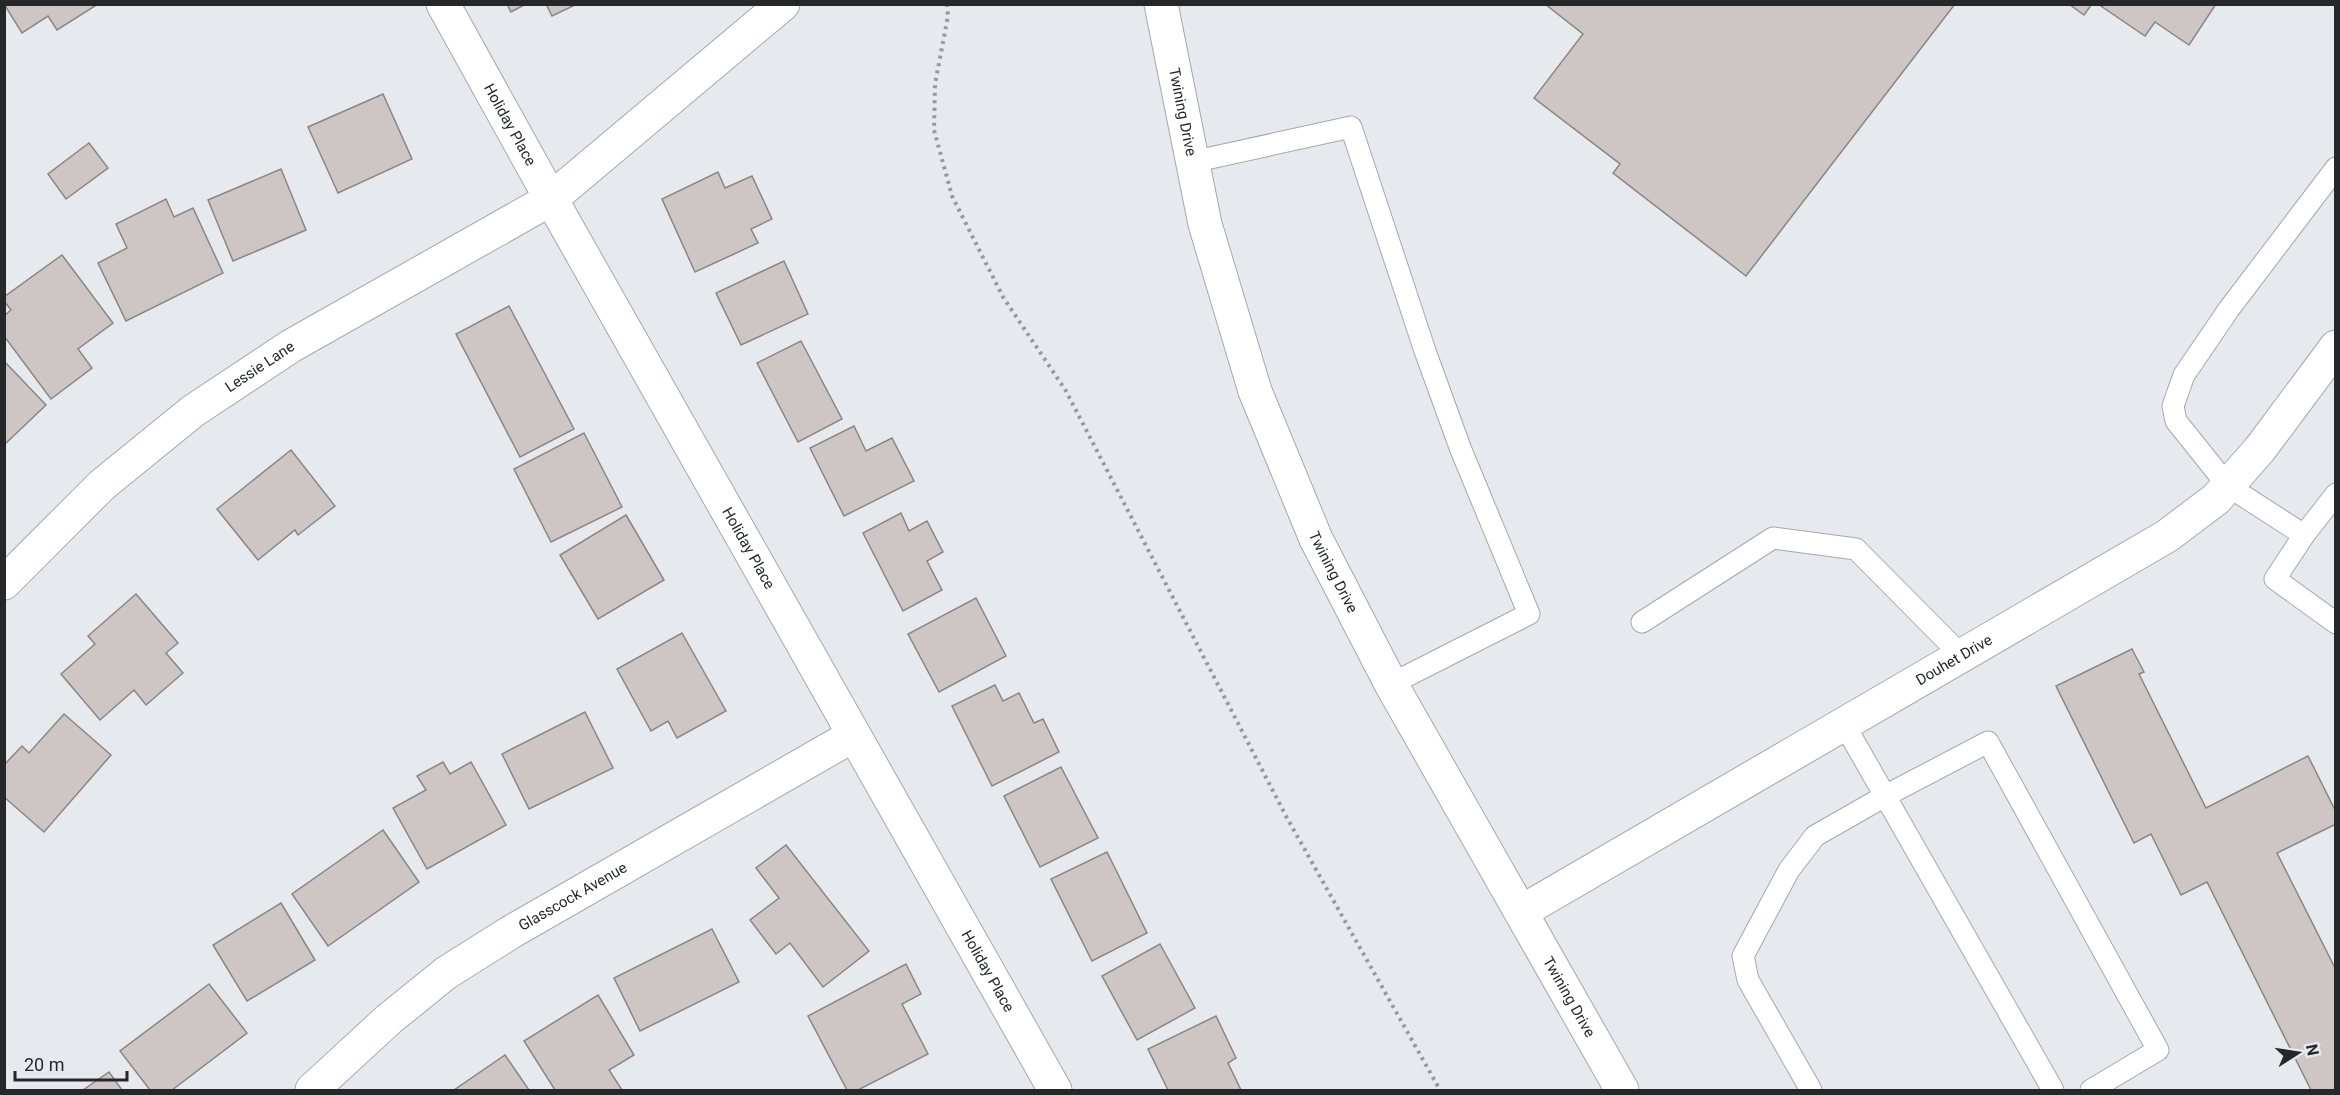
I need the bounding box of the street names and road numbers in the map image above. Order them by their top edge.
street label: Twining Drive [1165,66,1200,158]
street label: Holiday Place [480,81,540,169]
street label: Lessie Lane [222,337,298,396]
street label: Holiday Place [718,504,779,592]
street label: Twining Drive [1305,529,1362,616]
street label: Douhet Drive [1913,631,1995,689]
street label: Glasscock Avenue [515,858,630,935]
street label: Holiday Place [958,927,1018,1015]
street label: Twining Drive [1539,953,1599,1040]

